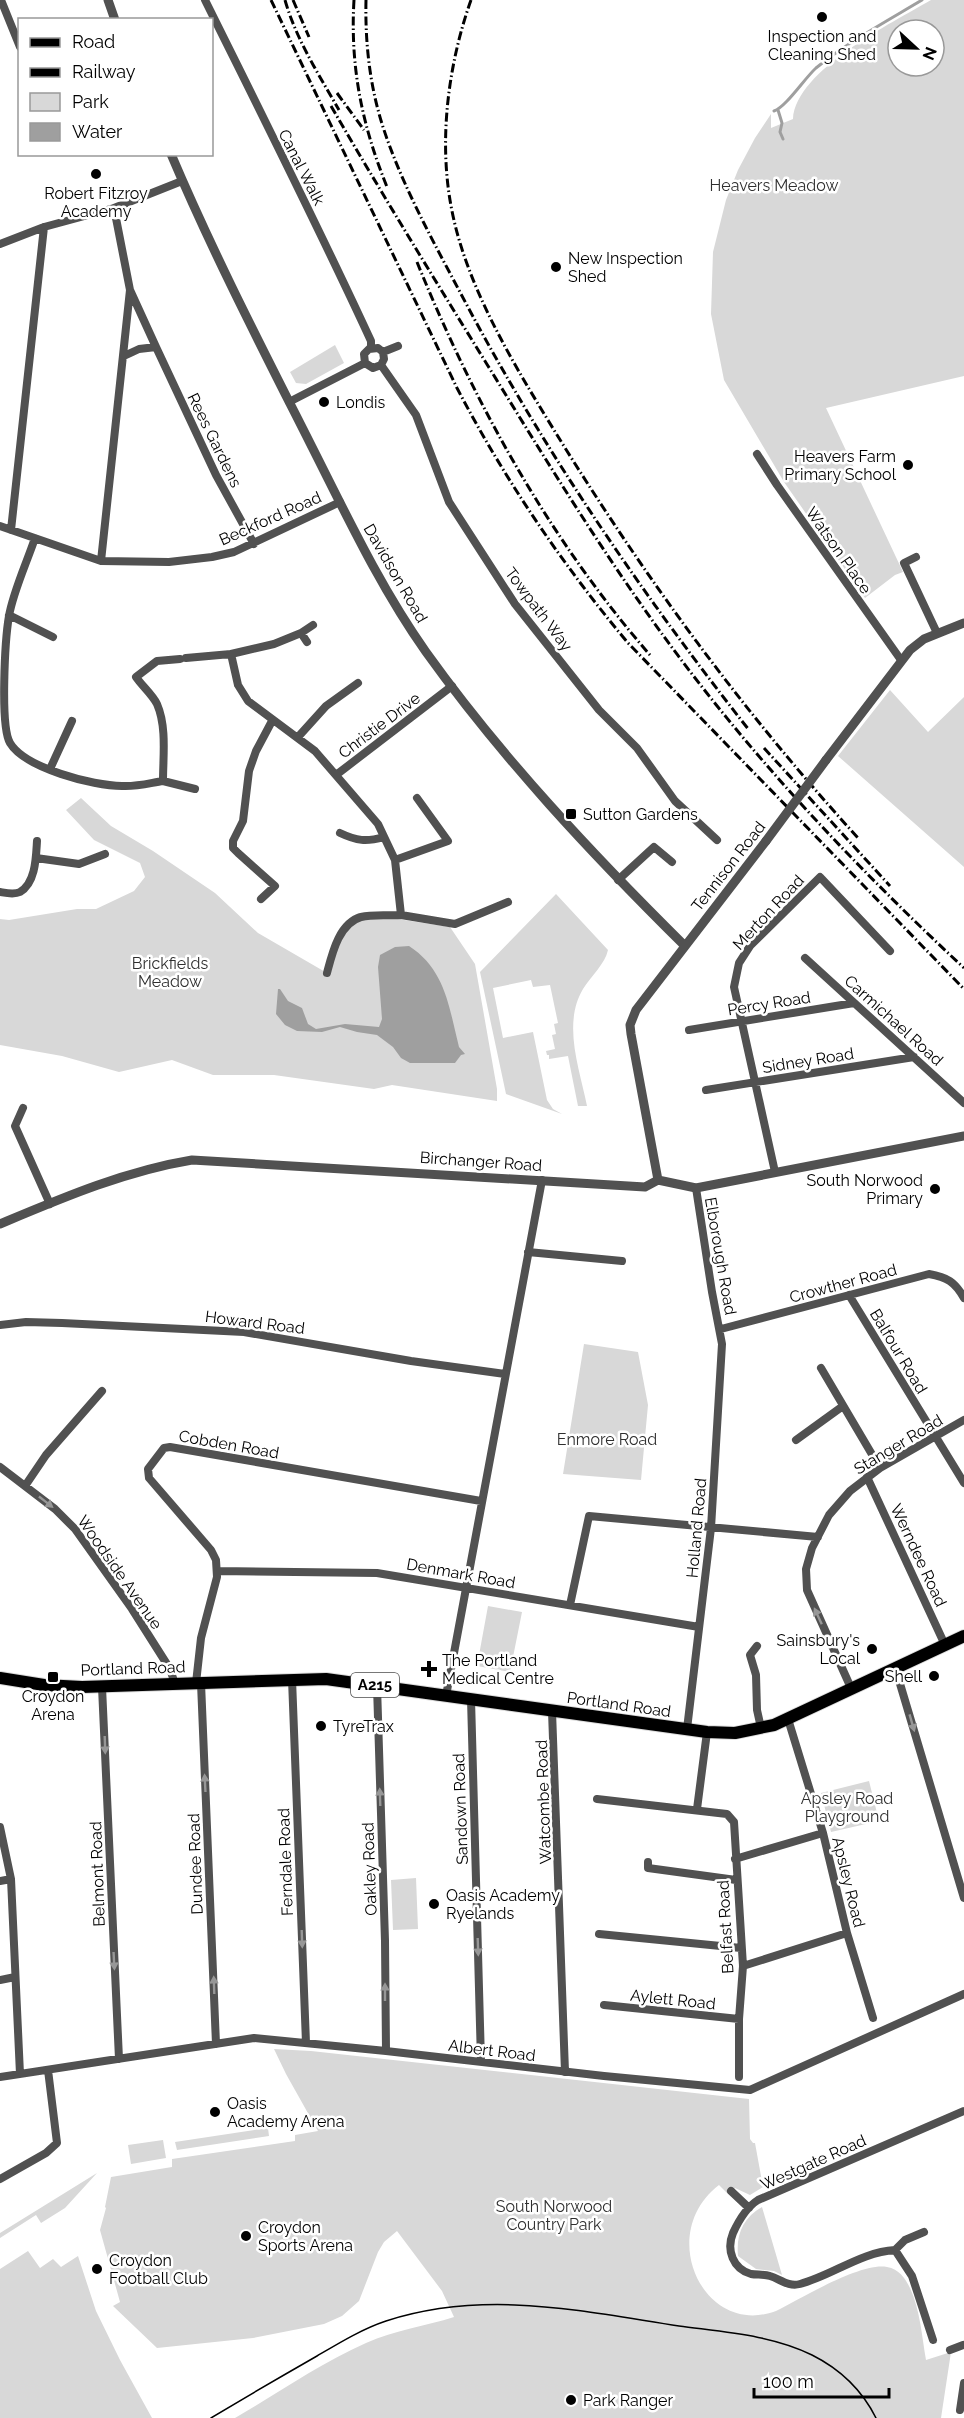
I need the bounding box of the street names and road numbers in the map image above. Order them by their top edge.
street label: Canal Walk [274,126,329,209]
street label: Rees Gardens [183,390,246,491]
street label: Beckford Road [216,487,324,549]
street label: Watson Place [802,503,876,597]
street label: Davidson Road [360,520,432,626]
street label: Towpath Way [501,564,576,655]
street label: Christie Drive [335,688,424,762]
street label: Tennison Road [687,818,769,915]
street label: Merton Road [729,871,808,954]
street label: Carmichael Road [840,971,947,1070]
street label: Percy Road [726,988,812,1019]
street label: Sidney Road [761,1044,855,1077]
street label: Birchanger Road [419,1148,543,1175]
street label: Elborough Road [701,1196,740,1317]
street label: Crowther Road [787,1260,899,1307]
street label: Balfour Road [866,1305,931,1397]
street label: Howard Road [204,1307,306,1338]
street label: Stanger Road [851,1411,946,1478]
street label: Cobden Road [177,1426,281,1463]
street label: Holland Road [683,1477,710,1579]
street label: Werndee Road [886,1501,951,1610]
street label: Woodside Avenue [73,1512,166,1633]
street label: Denmark Road [405,1555,517,1592]
street label: Portland Road [80,1657,186,1680]
road number: A215 [351,1673,399,1697]
street label: Portland Road [566,1688,672,1721]
street label: Watcombe Road [532,1739,555,1864]
street label: Sandown Road [449,1753,472,1865]
street label: Ferndale Road [274,1808,297,1916]
street label: Dundee Road [184,1813,207,1915]
street label: Belmont Road [86,1821,109,1927]
street label: Oakley Road [358,1822,381,1916]
street label: Apsley Road [828,1835,869,1929]
street label: Belfast Road [714,1880,737,1974]
street label: Aylett Road [629,1986,717,2013]
street label: Albert Road [447,2036,537,2065]
street label: Westgate Road [757,2131,869,2194]

